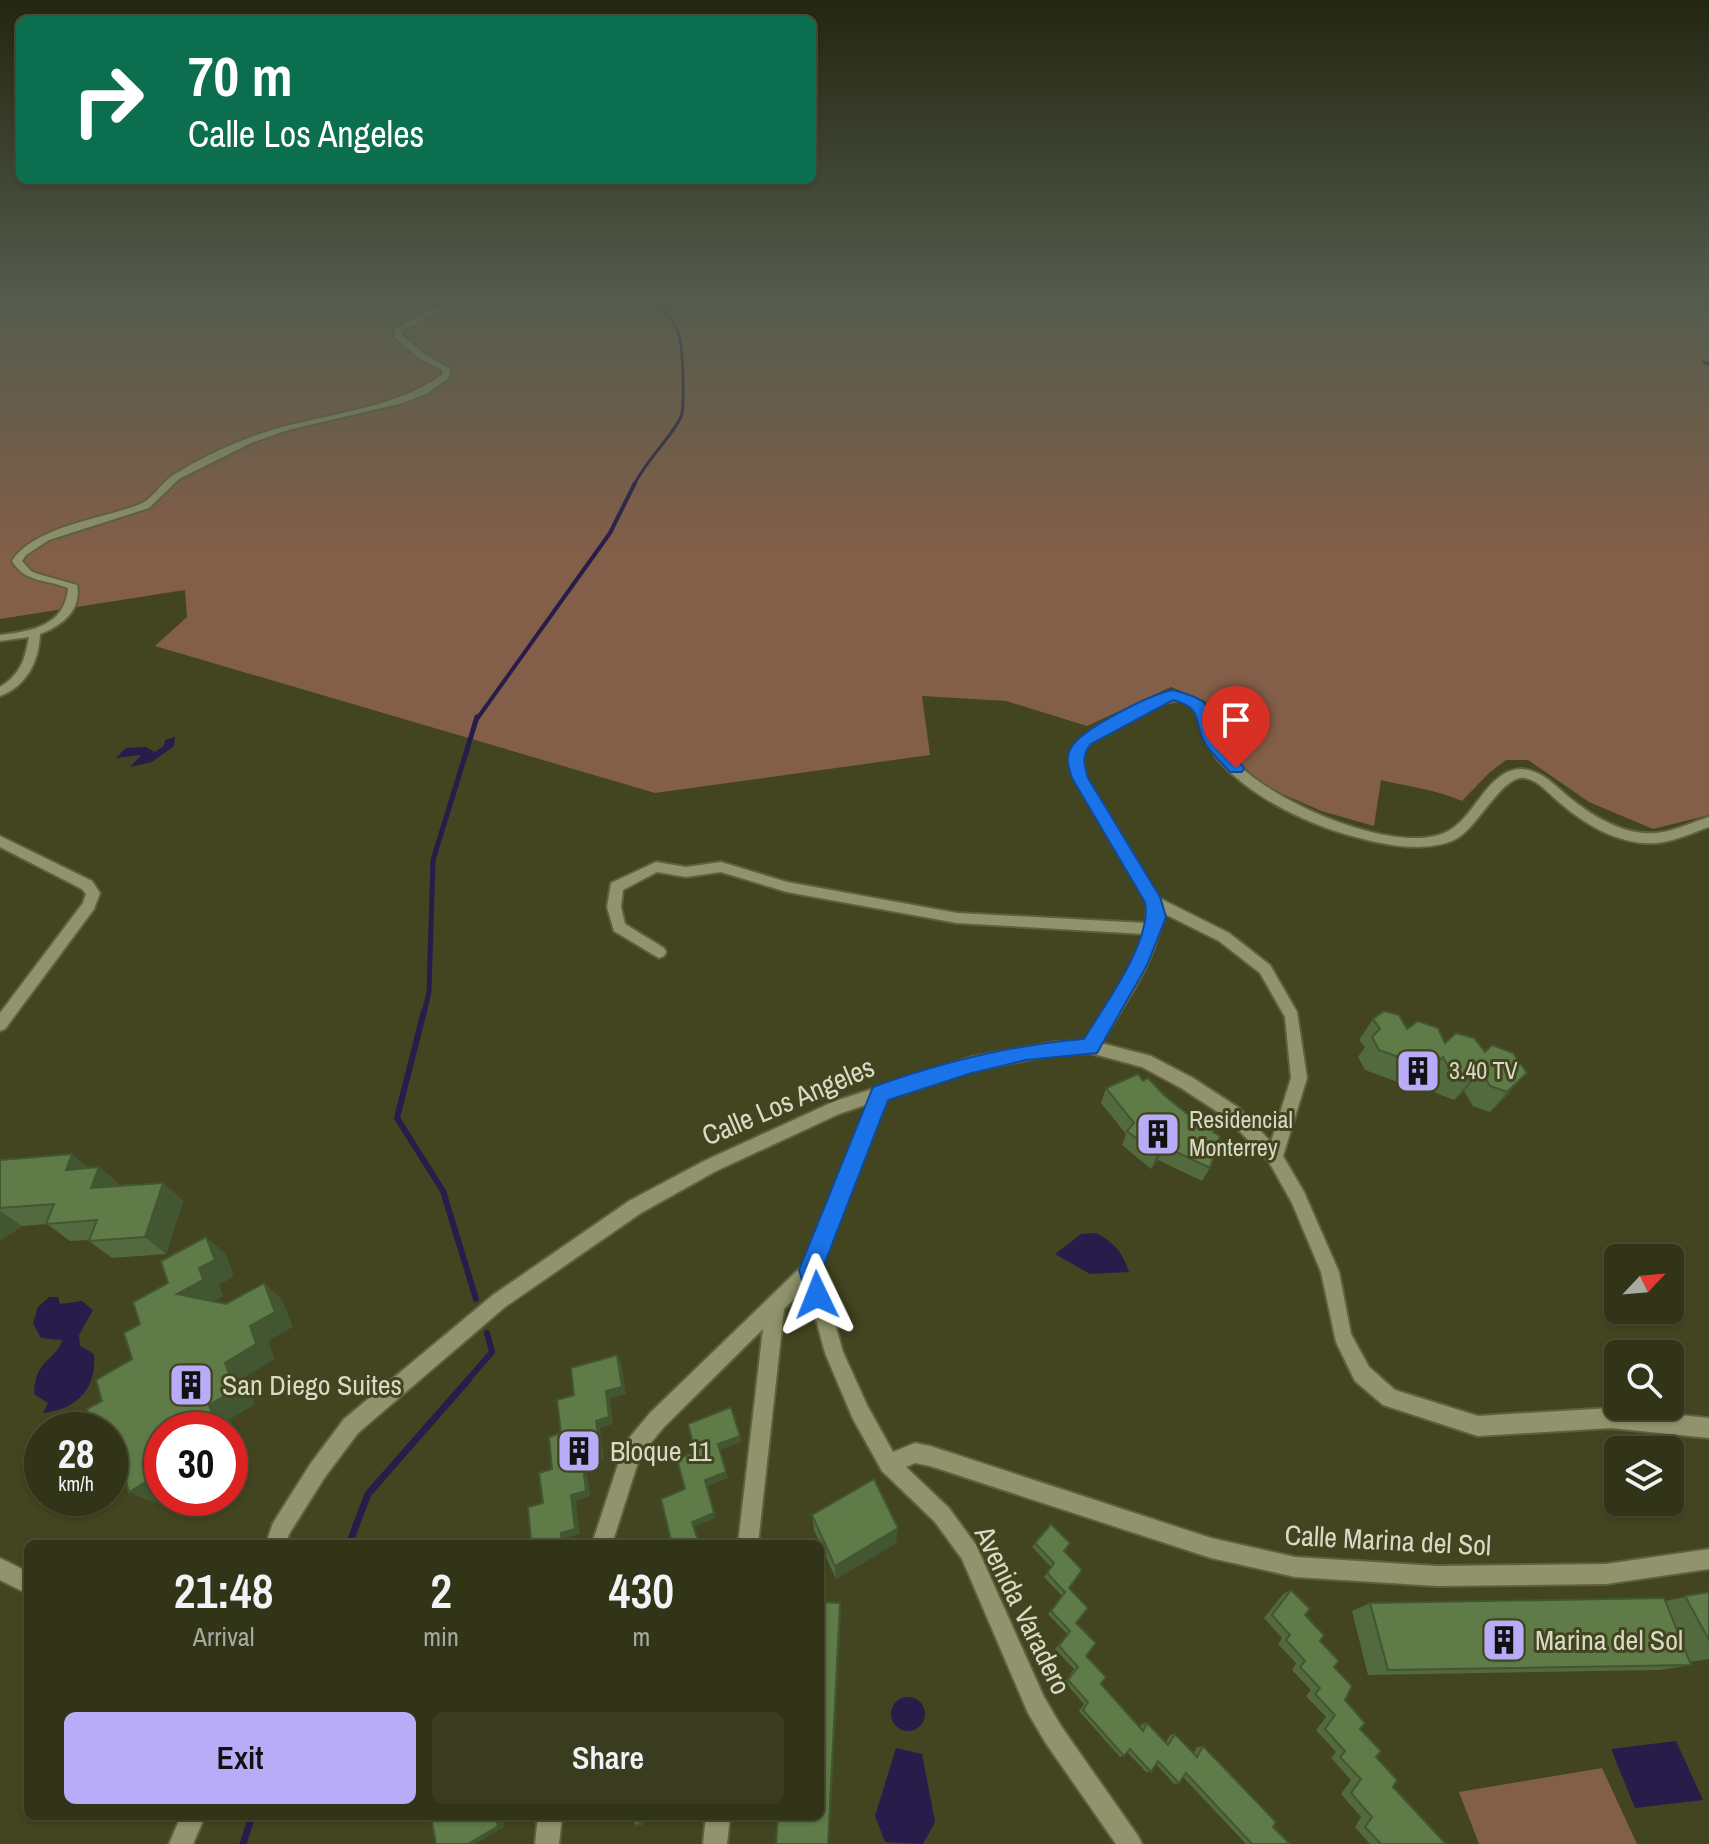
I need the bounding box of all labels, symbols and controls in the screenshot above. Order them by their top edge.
text: 70 m [188,38,293,113]
icon: right [56,48,160,152]
text: Calle Los Angeles [188,110,424,158]
pin [1202,686,1270,768]
icon: arrive [1214,698,1258,742]
building icon: 3.40 TV [1394,1047,1442,1095]
street label: Calle Los Angeles [696,1048,880,1154]
place label: 3.40 TV [1449,1054,1518,1086]
place label: Residencial Monterrey [1189,1103,1293,1163]
building icon: Residencial Monterrey [1134,1110,1182,1158]
north arrow [1604,1244,1684,1324]
map controls [1604,1244,1684,1516]
position arrow [775,1253,859,1337]
button: search [1604,1340,1684,1420]
building icon: San Diego Suites [167,1361,215,1409]
place label: San Diego Suites [222,1366,402,1404]
speed limit sign: 30 [144,1412,248,1516]
text: 28 [58,1427,94,1480]
building icon: Bloque 11 [555,1427,603,1475]
place label: Bloque 11 [610,1432,712,1470]
button: layers [1604,1436,1684,1516]
text: km/h [58,1470,94,1497]
street label: Calle Marina del Sol [1284,1516,1492,1564]
street label: Avenida Varadero [965,1519,1080,1701]
text: 21:48 [174,1558,274,1623]
text: 2 [430,1558,452,1623]
text: 430 [609,1558,674,1623]
building icon: Marina del Sol [1480,1616,1528,1664]
text: Arrival [193,1619,254,1654]
text: min [423,1619,459,1654]
text: m [633,1619,650,1654]
place label: Marina del Sol [1535,1621,1683,1659]
button: Exit [64,1712,416,1804]
button: Share [432,1712,784,1804]

